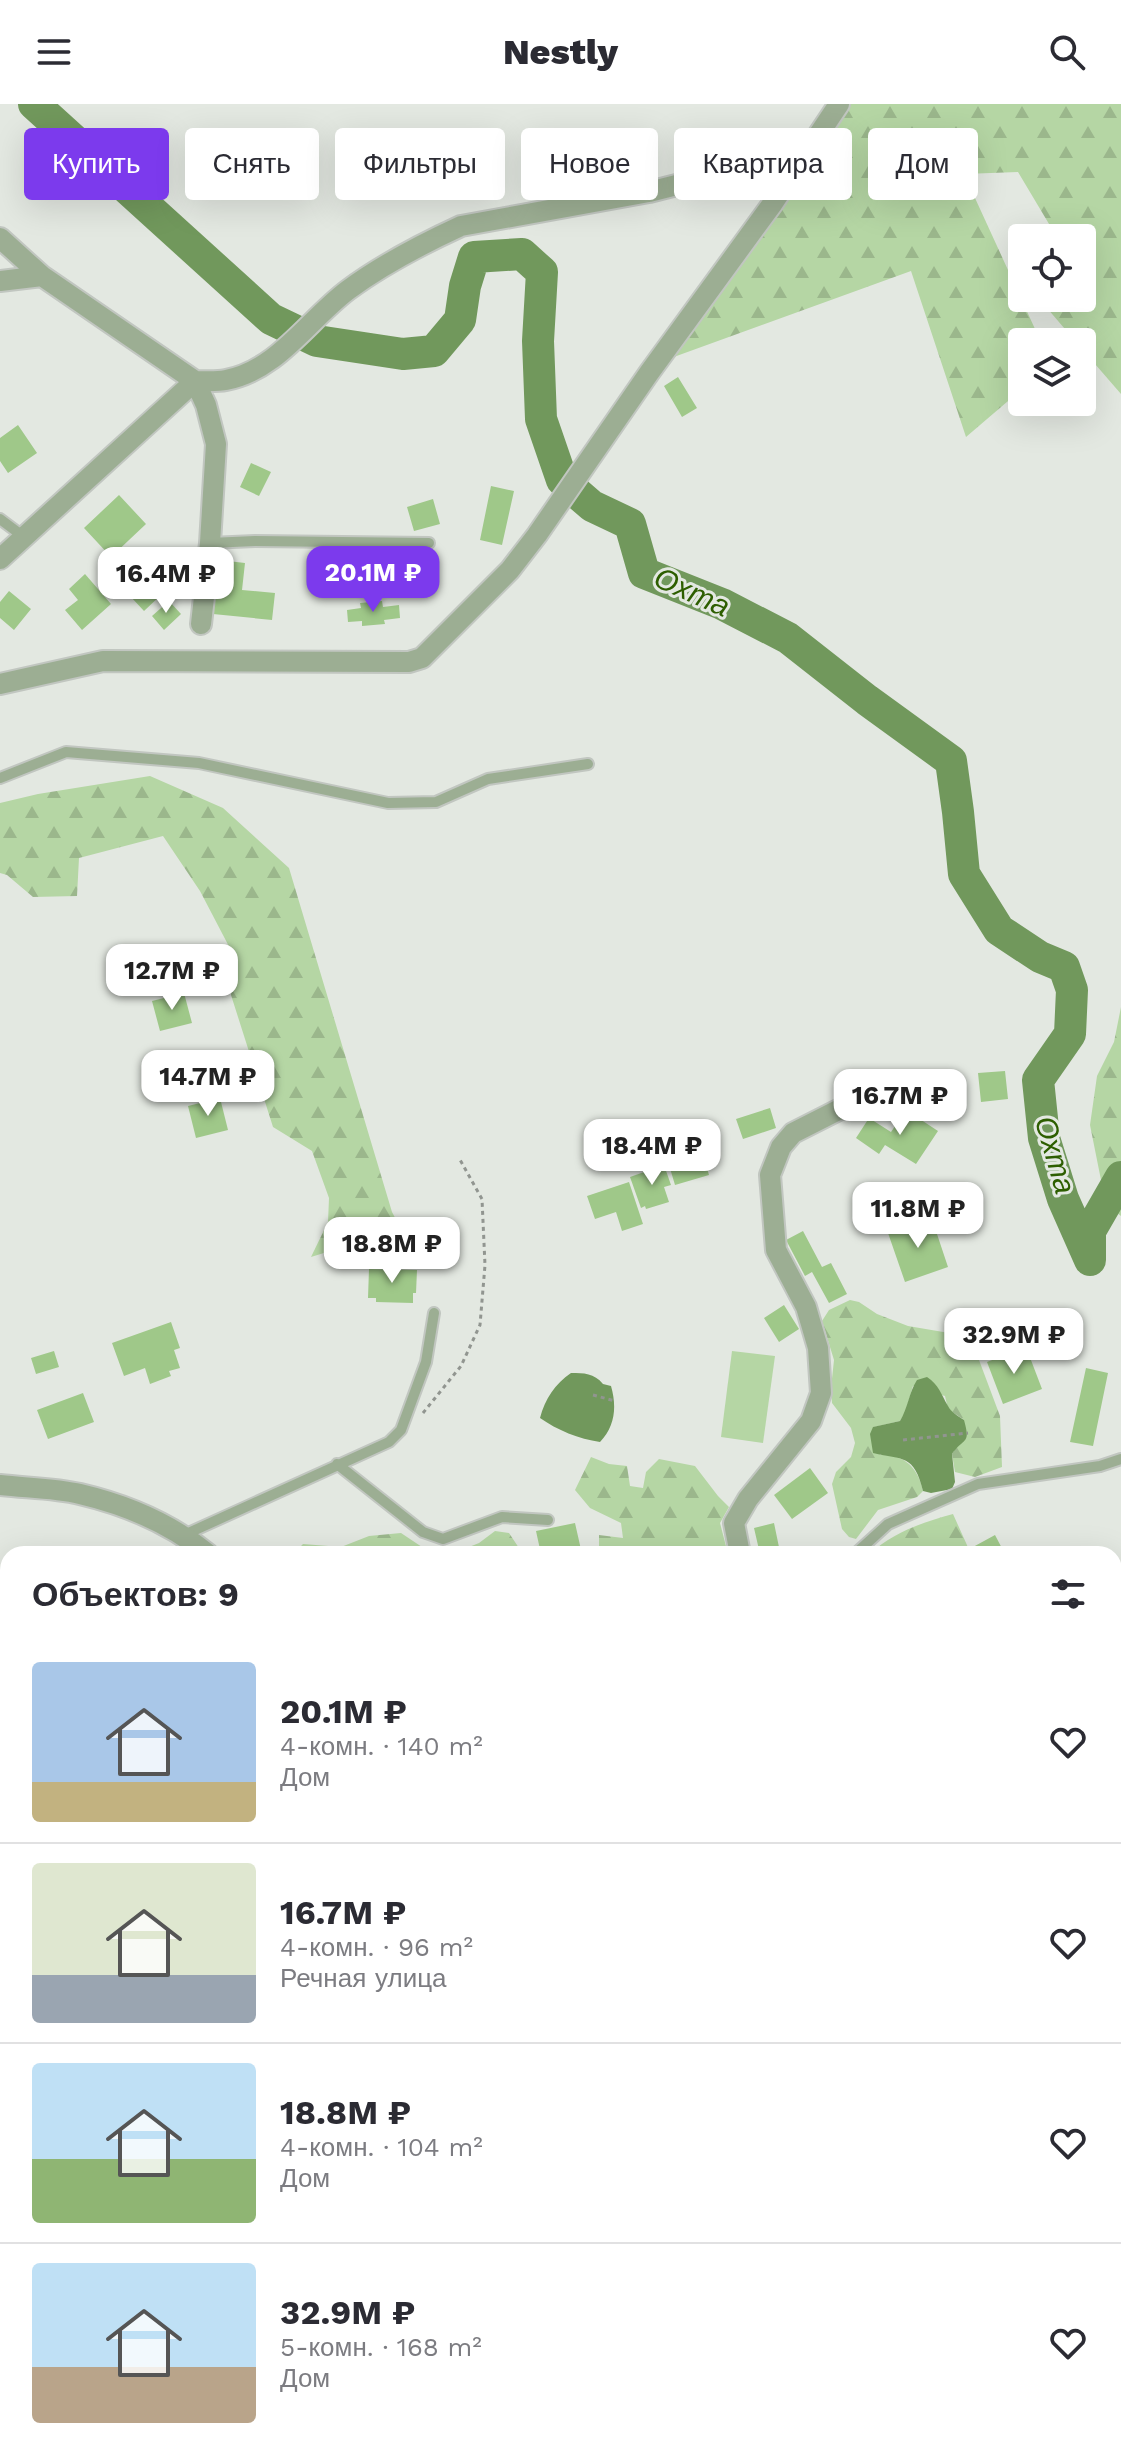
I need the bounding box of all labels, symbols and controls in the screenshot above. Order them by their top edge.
icon: menu [32,30,76,74]
icon: search [1045,30,1089,74]
text: Nestly [503,31,618,73]
chip: Купить [24,128,169,200]
chip: Снять [185,128,319,200]
chip: Фильтры [335,128,505,200]
chip: Новое [521,128,658,200]
chip: Квартира [674,128,852,200]
chip: Дом [868,128,978,200]
map controls [1008,224,1096,416]
button: locate [1008,224,1096,312]
button: layers [1008,328,1096,416]
pin: 20.1M ₽ [299,546,447,614]
pin: 16.4M ₽ [92,547,240,615]
text: 20.1M ₽ [324,557,422,587]
text: 16.4M ₽ [116,558,216,588]
water label: Охта [649,559,735,624]
pin: 12.7M ₽ [98,944,246,1012]
text: 12.7M ₽ [124,955,220,985]
pin: 14.7M ₽ [134,1050,282,1118]
text: 14.7M ₽ [159,1061,257,1091]
pin: 16.7M ₽ [826,1069,974,1137]
text: 16.7M ₽ [852,1080,948,1110]
water label: Охта [1028,1112,1083,1198]
pin: 18.4M ₽ [578,1119,726,1187]
text: 18.4M ₽ [602,1130,702,1160]
pin: 11.8M ₽ [844,1182,992,1250]
text: 11.8M ₽ [870,1193,966,1223]
pin: 18.8M ₽ [318,1217,466,1285]
text: 18.8M ₽ [342,1228,442,1258]
pin: 32.9M ₽ [940,1308,1088,1376]
text: 32.9M ₽ [962,1319,1066,1349]
icon: filters [1046,1572,1090,1616]
text: Объектов: 9 [32,1574,239,1614]
text: 20.1M ₽ [280,1691,407,1731]
icon: home [96,1694,192,1790]
icon: heart [1046,1720,1090,1764]
text: 4-комн. · 140 m² [280,1731,483,1761]
text: Дом [280,1762,330,1792]
text: 16.7M ₽ [280,1892,406,1932]
icon: home [96,1895,192,1991]
icon: heart [1046,1921,1090,1965]
text: 4-комн. · 96 m² [280,1932,473,1962]
text: Речная улица [280,1963,447,1993]
text: 18.8M ₽ [280,2092,411,2132]
icon: home [96,2095,192,2191]
icon: heart [1046,2121,1090,2165]
text: 4-комн. · 104 m² [280,2132,483,2162]
text: Дом [280,2163,330,2193]
text: 32.9M ₽ [280,2292,415,2332]
icon: home [96,2295,192,2391]
icon: heart [1046,2321,1090,2365]
text: 5-комн. · 168 m² [280,2332,482,2362]
text: Дом [280,2363,330,2393]

